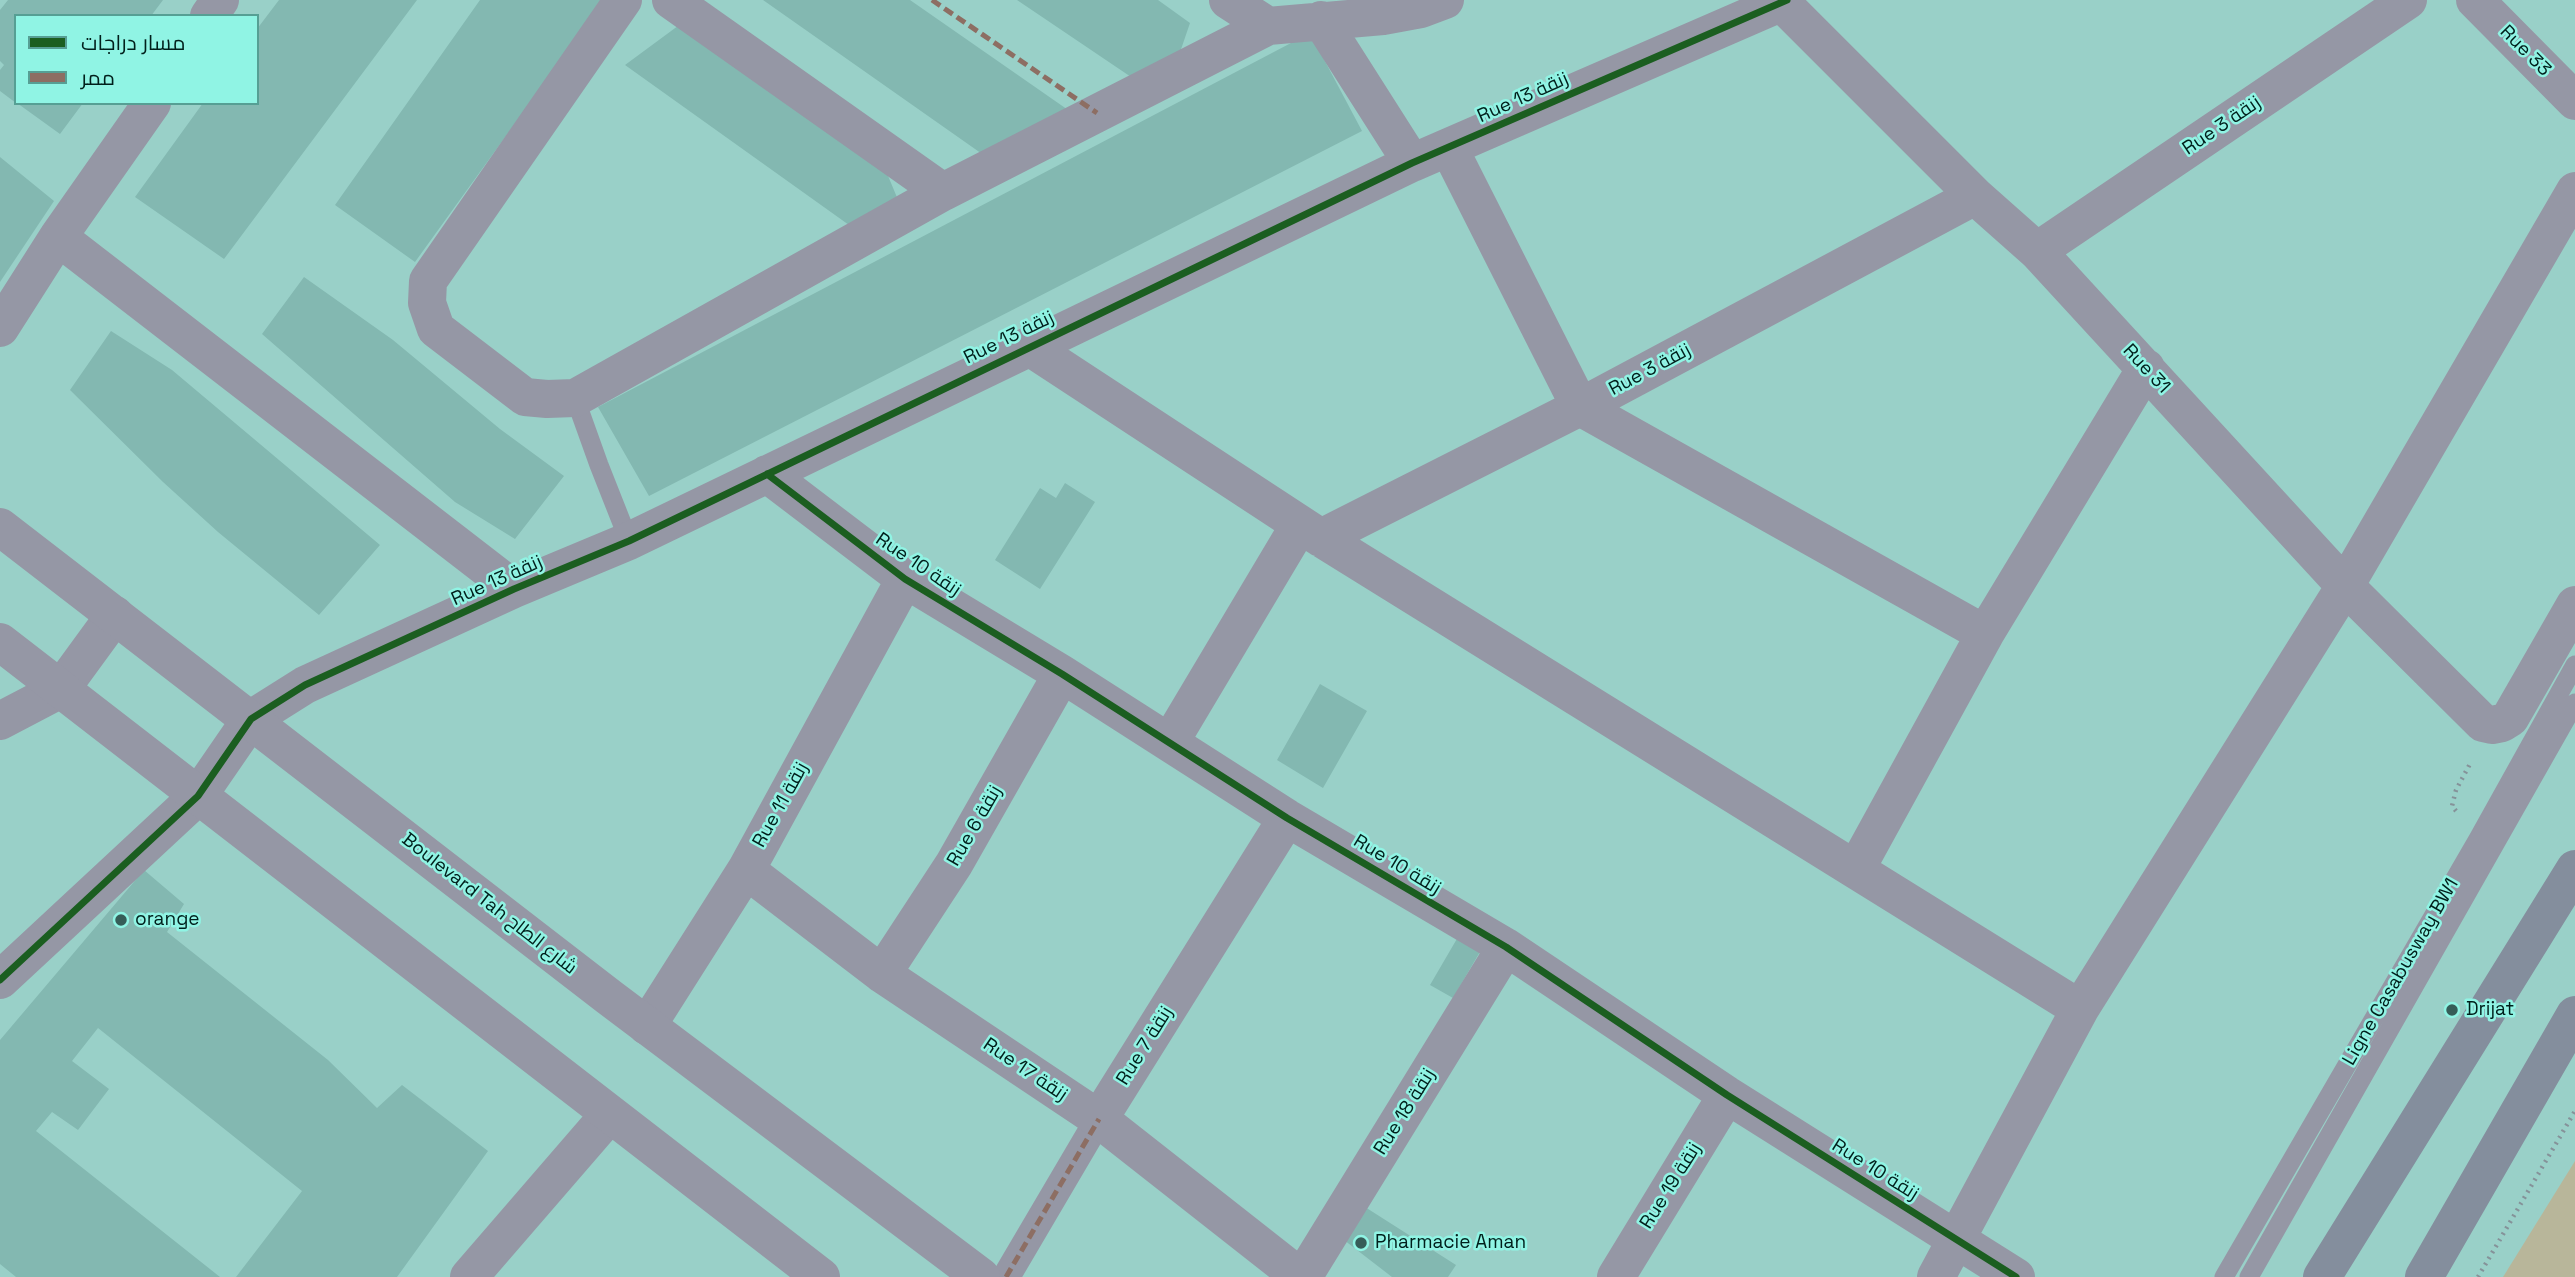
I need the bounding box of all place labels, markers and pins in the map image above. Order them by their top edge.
place label: orange [135,909,200,931]
marker: orange [113,912,129,928]
place label: Drijat [2466,999,2514,1021]
marker: Drijat [2444,1002,2460,1018]
place label: Pharmacie Aman [1375,1232,1526,1254]
marker: Pharmacie Aman [1353,1235,1369,1251]

